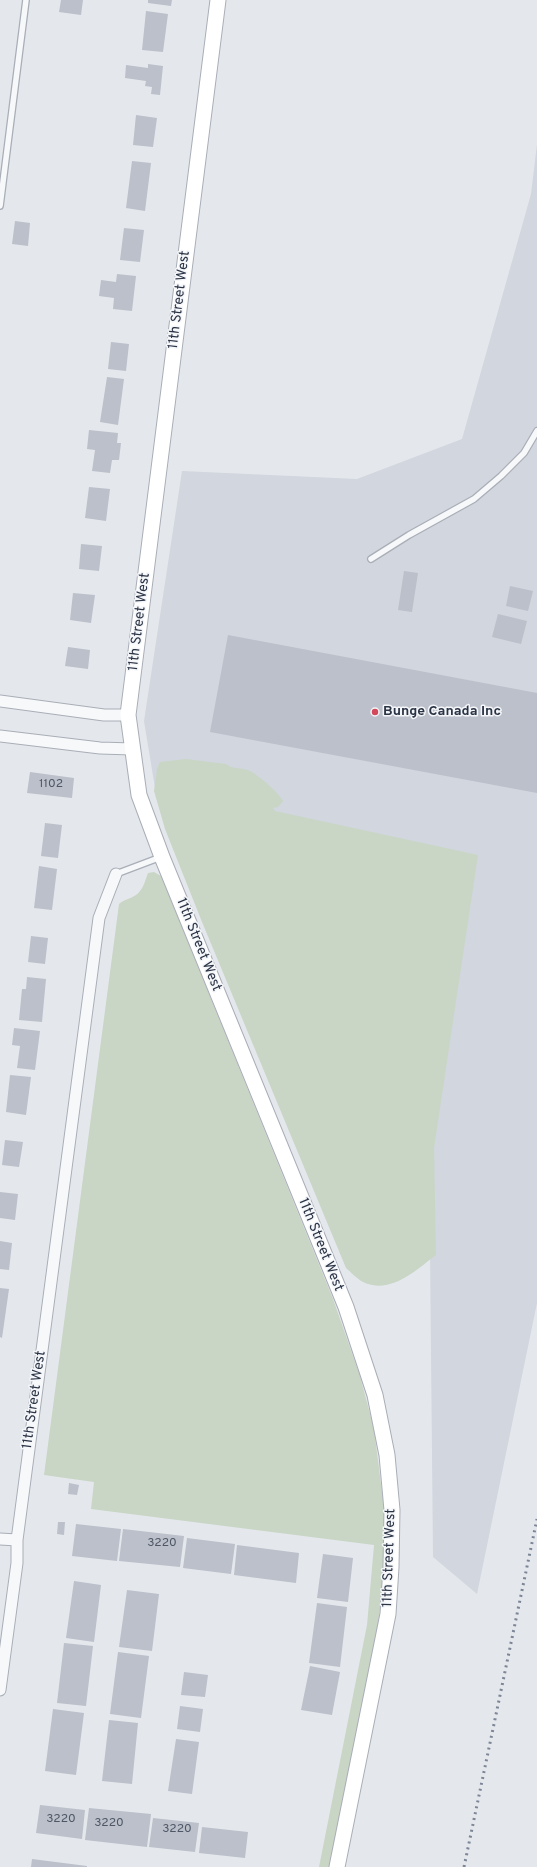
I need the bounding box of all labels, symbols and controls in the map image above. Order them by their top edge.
street label: 11th Street West [166,250,194,350]
street label: 11th Street West [126,572,154,672]
place label: Bunge Canada Inc [383,704,501,720]
marker: Bunge Canada Inc [370,707,380,717]
house number: 1102 [39,778,63,792]
street label: 11th Street West [172,896,224,994]
street label: 11th Street West [294,1196,346,1294]
street label: 11th Street West [20,1350,50,1450]
street label: 11th Street West [380,1508,400,1608]
house number: 3220 [147,1537,177,1551]
house number: 3220 [46,1813,76,1827]
house number: 3220 [94,1817,124,1831]
house number: 3220 [162,1823,192,1837]

